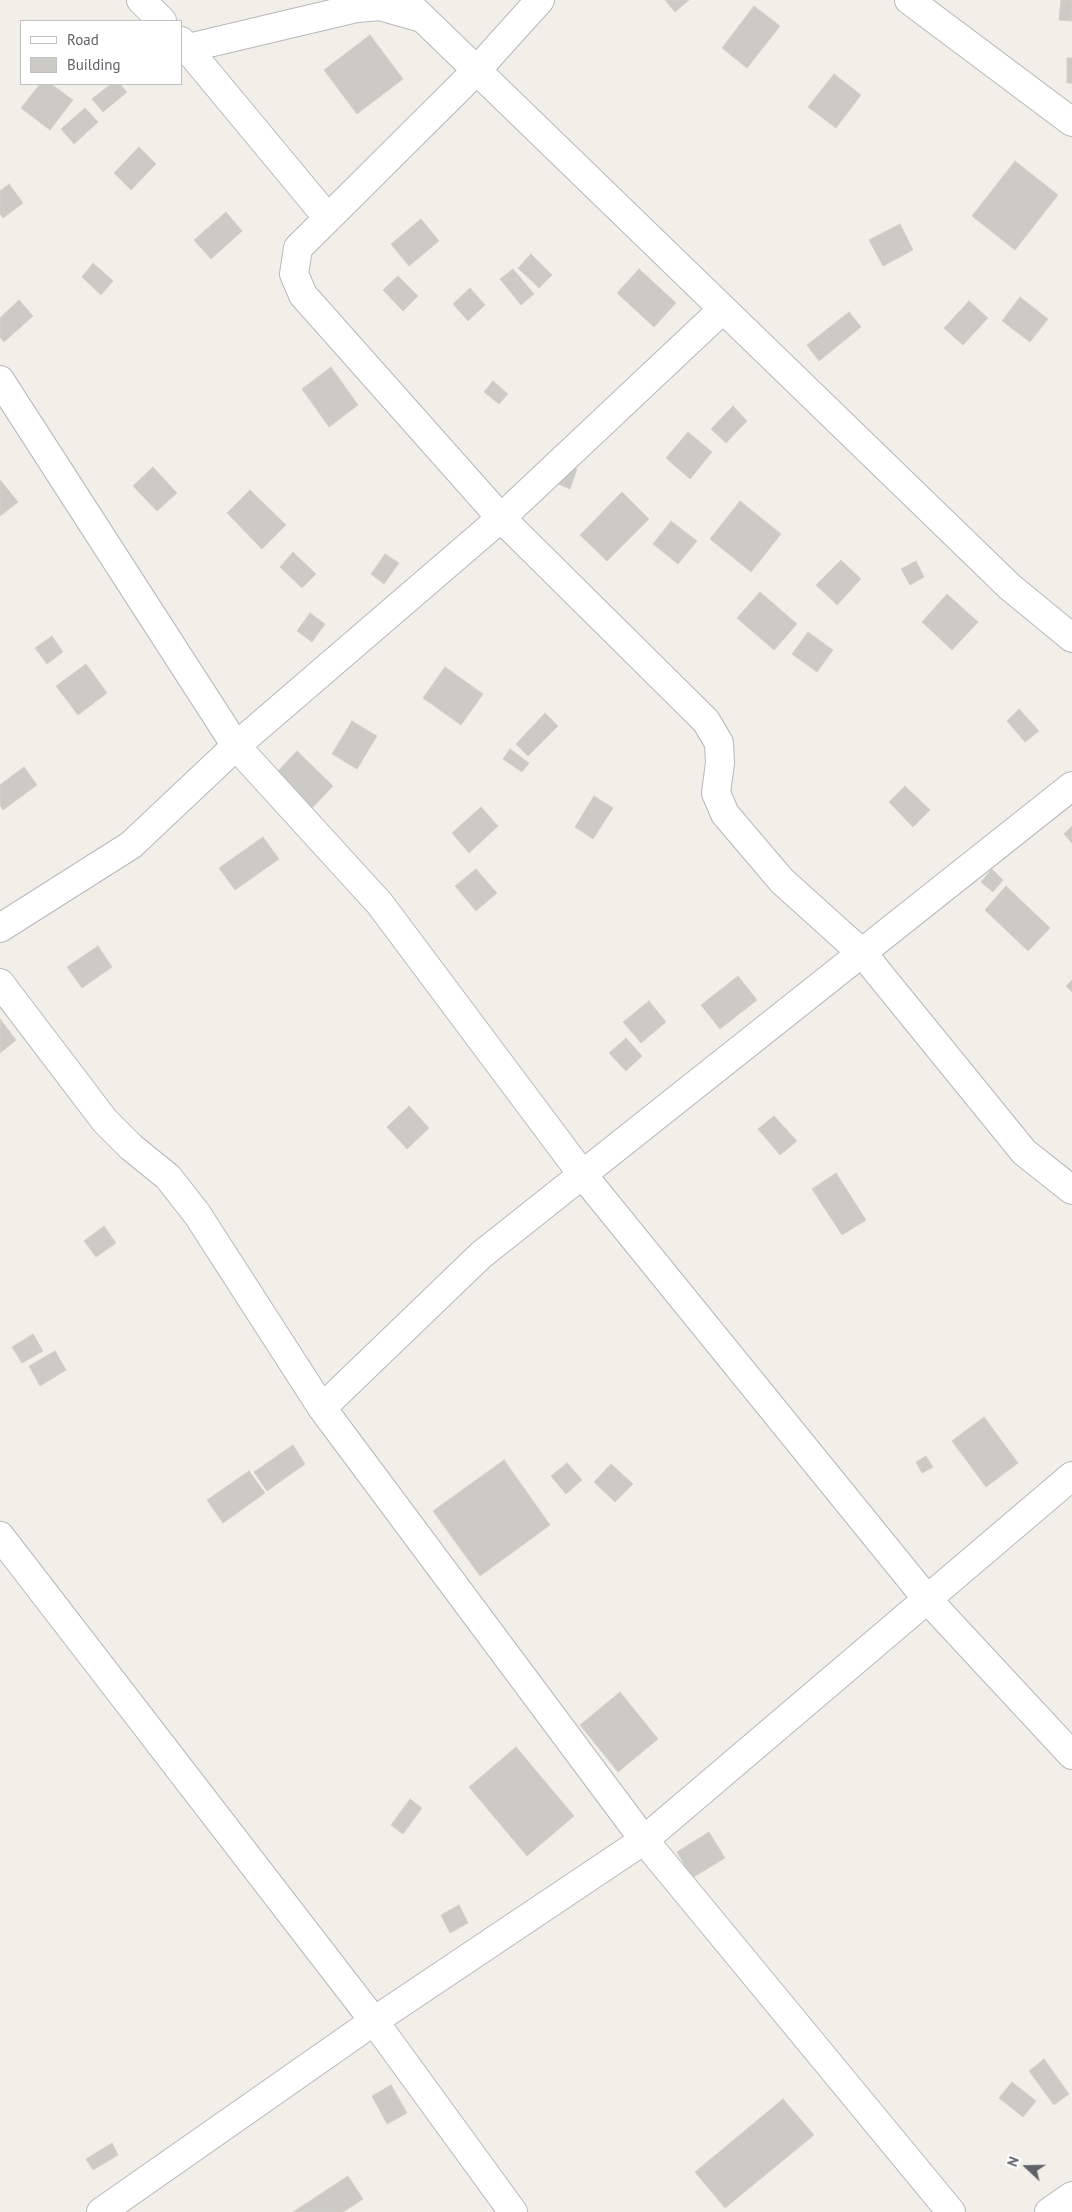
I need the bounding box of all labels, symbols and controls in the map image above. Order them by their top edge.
legend [20,20,182,85]
text: Road [67,30,99,49]
text: Building [67,55,121,74]
north arrow [1002,2142,1052,2192]
text: N [1003,2154,1023,2169]

